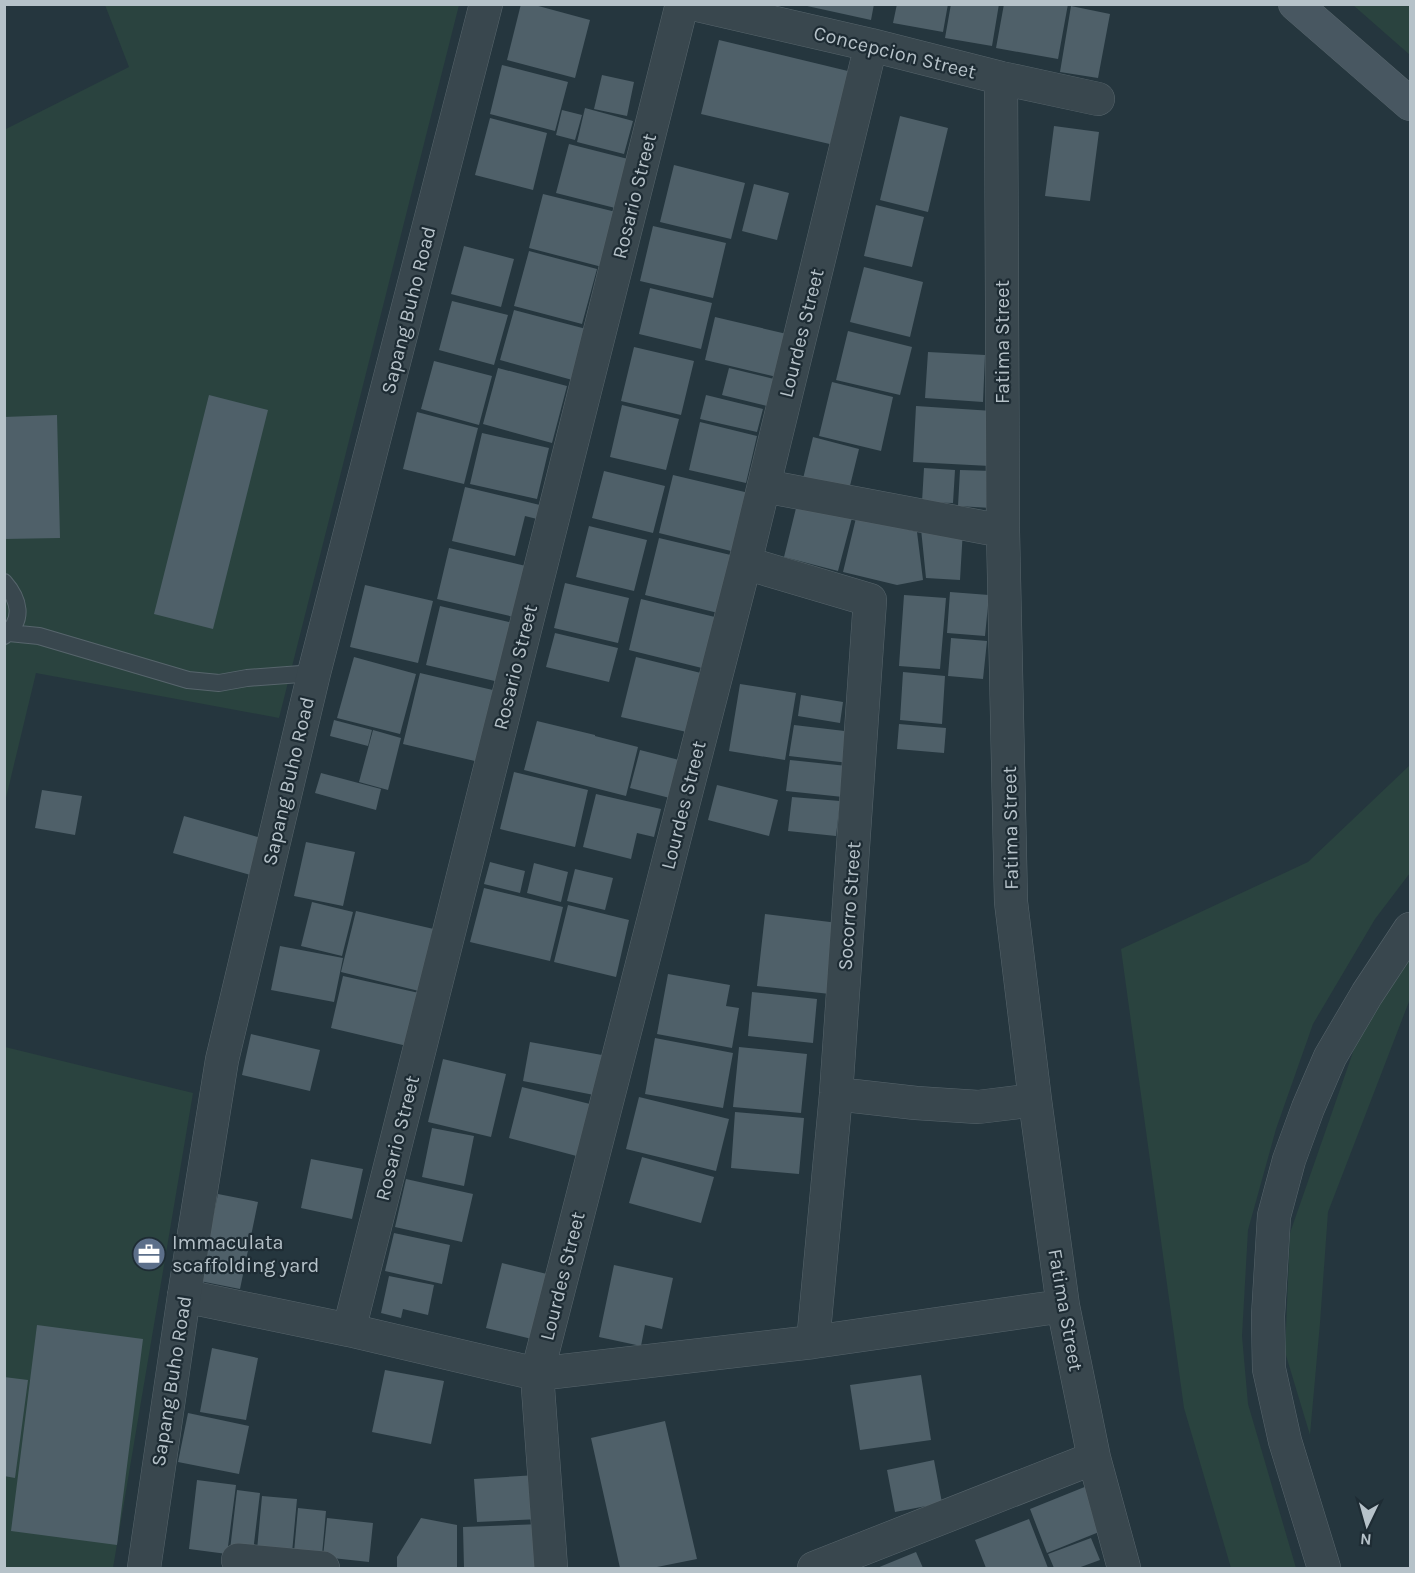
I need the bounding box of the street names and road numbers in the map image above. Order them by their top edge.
street label: Concepcion Street [811,21,979,84]
street label: Rosario Street [608,131,661,261]
street label: Sapang Buho Road [376,224,440,396]
street label: Lourdes Street [774,266,829,400]
street label: Fatima Street [991,280,1014,404]
street label: Rosario Street [489,602,542,732]
street label: Sapang Buho Road [258,695,319,868]
street label: Lourdes Street [656,738,711,872]
street label: Fatima Street [998,765,1023,890]
street label: Socorro Street [834,840,866,971]
street label: Rosario Street [371,1073,424,1203]
street label: Lourdes Street [535,1209,590,1343]
street label: Fatima Street [1043,1247,1088,1374]
street label: Sapang Buho Road [147,1294,196,1468]

